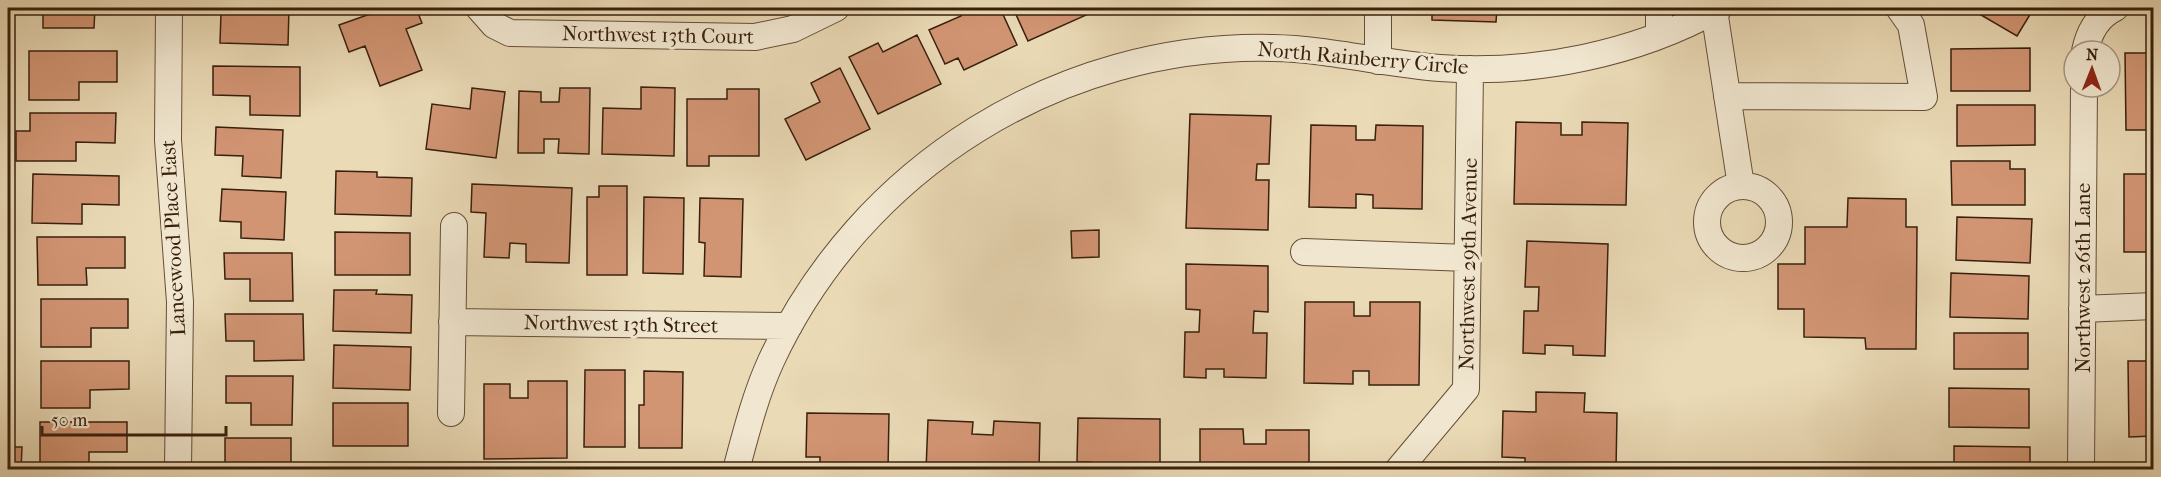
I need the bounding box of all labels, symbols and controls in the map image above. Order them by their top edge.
street label: Northwest 13th Court [562,21,755,49]
street label: North Rainberry Circle [1257,37,1469,79]
north arrow [2062,39,2122,99]
text: N [2086,45,2099,64]
street label: Lancewood Place East [156,139,190,337]
street label: Northwest 29th Avenue [1454,157,1482,371]
street label: Northwest 26th Lane [2071,183,2095,373]
street label: Northwest 13th Street [523,310,719,338]
scale bar [42,399,226,437]
text: 50 m [51,410,88,431]

